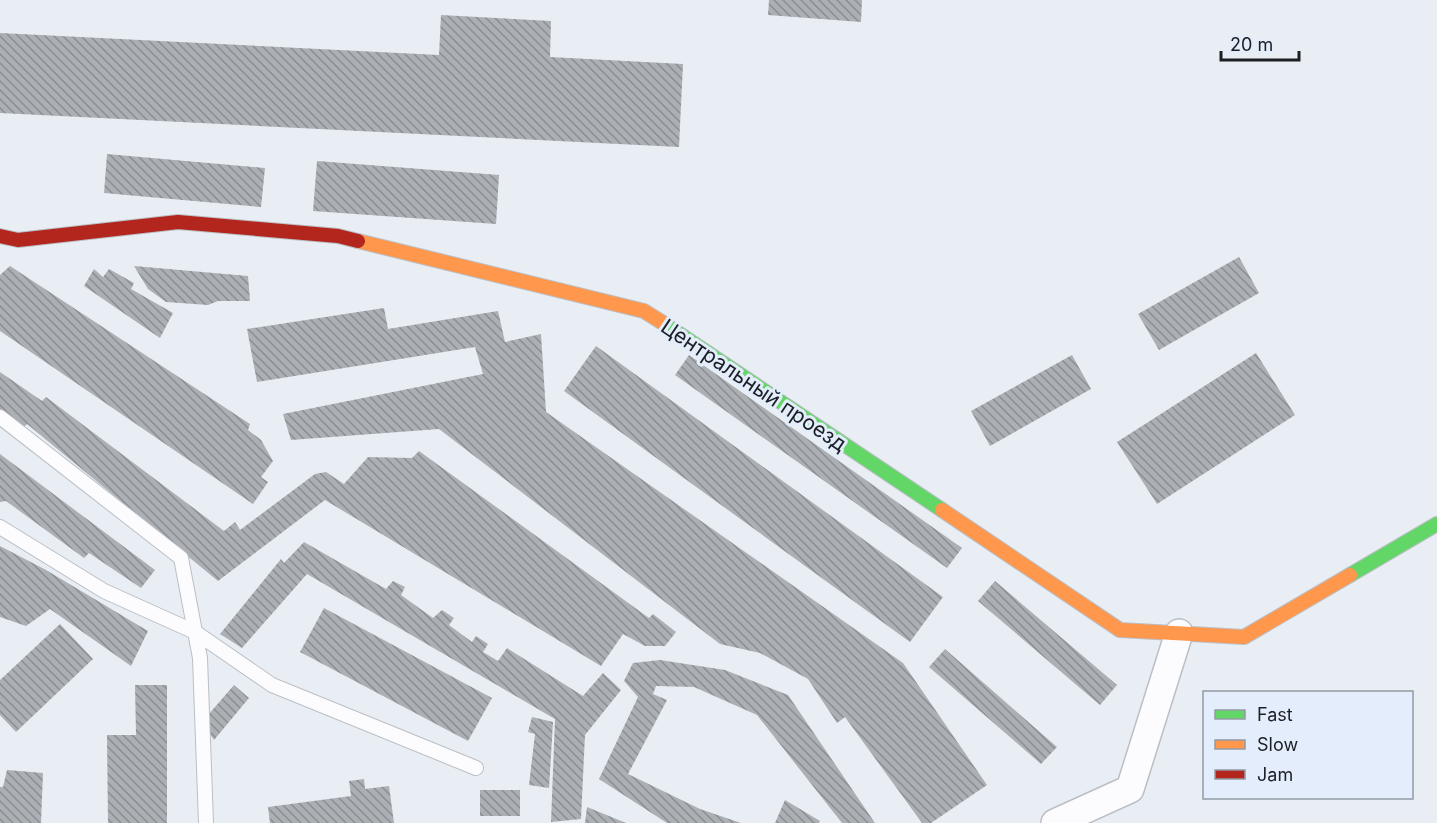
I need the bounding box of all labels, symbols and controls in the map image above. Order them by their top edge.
scale bar [1221,24,1299,62]
text: 20 m [1230,34,1273,55]
street label: Центральный проезд [656,314,852,456]
legend [1203,691,1413,799]
text: Fast [1257,704,1293,725]
text: Slow [1257,734,1298,755]
text: Jam [1257,764,1293,785]

